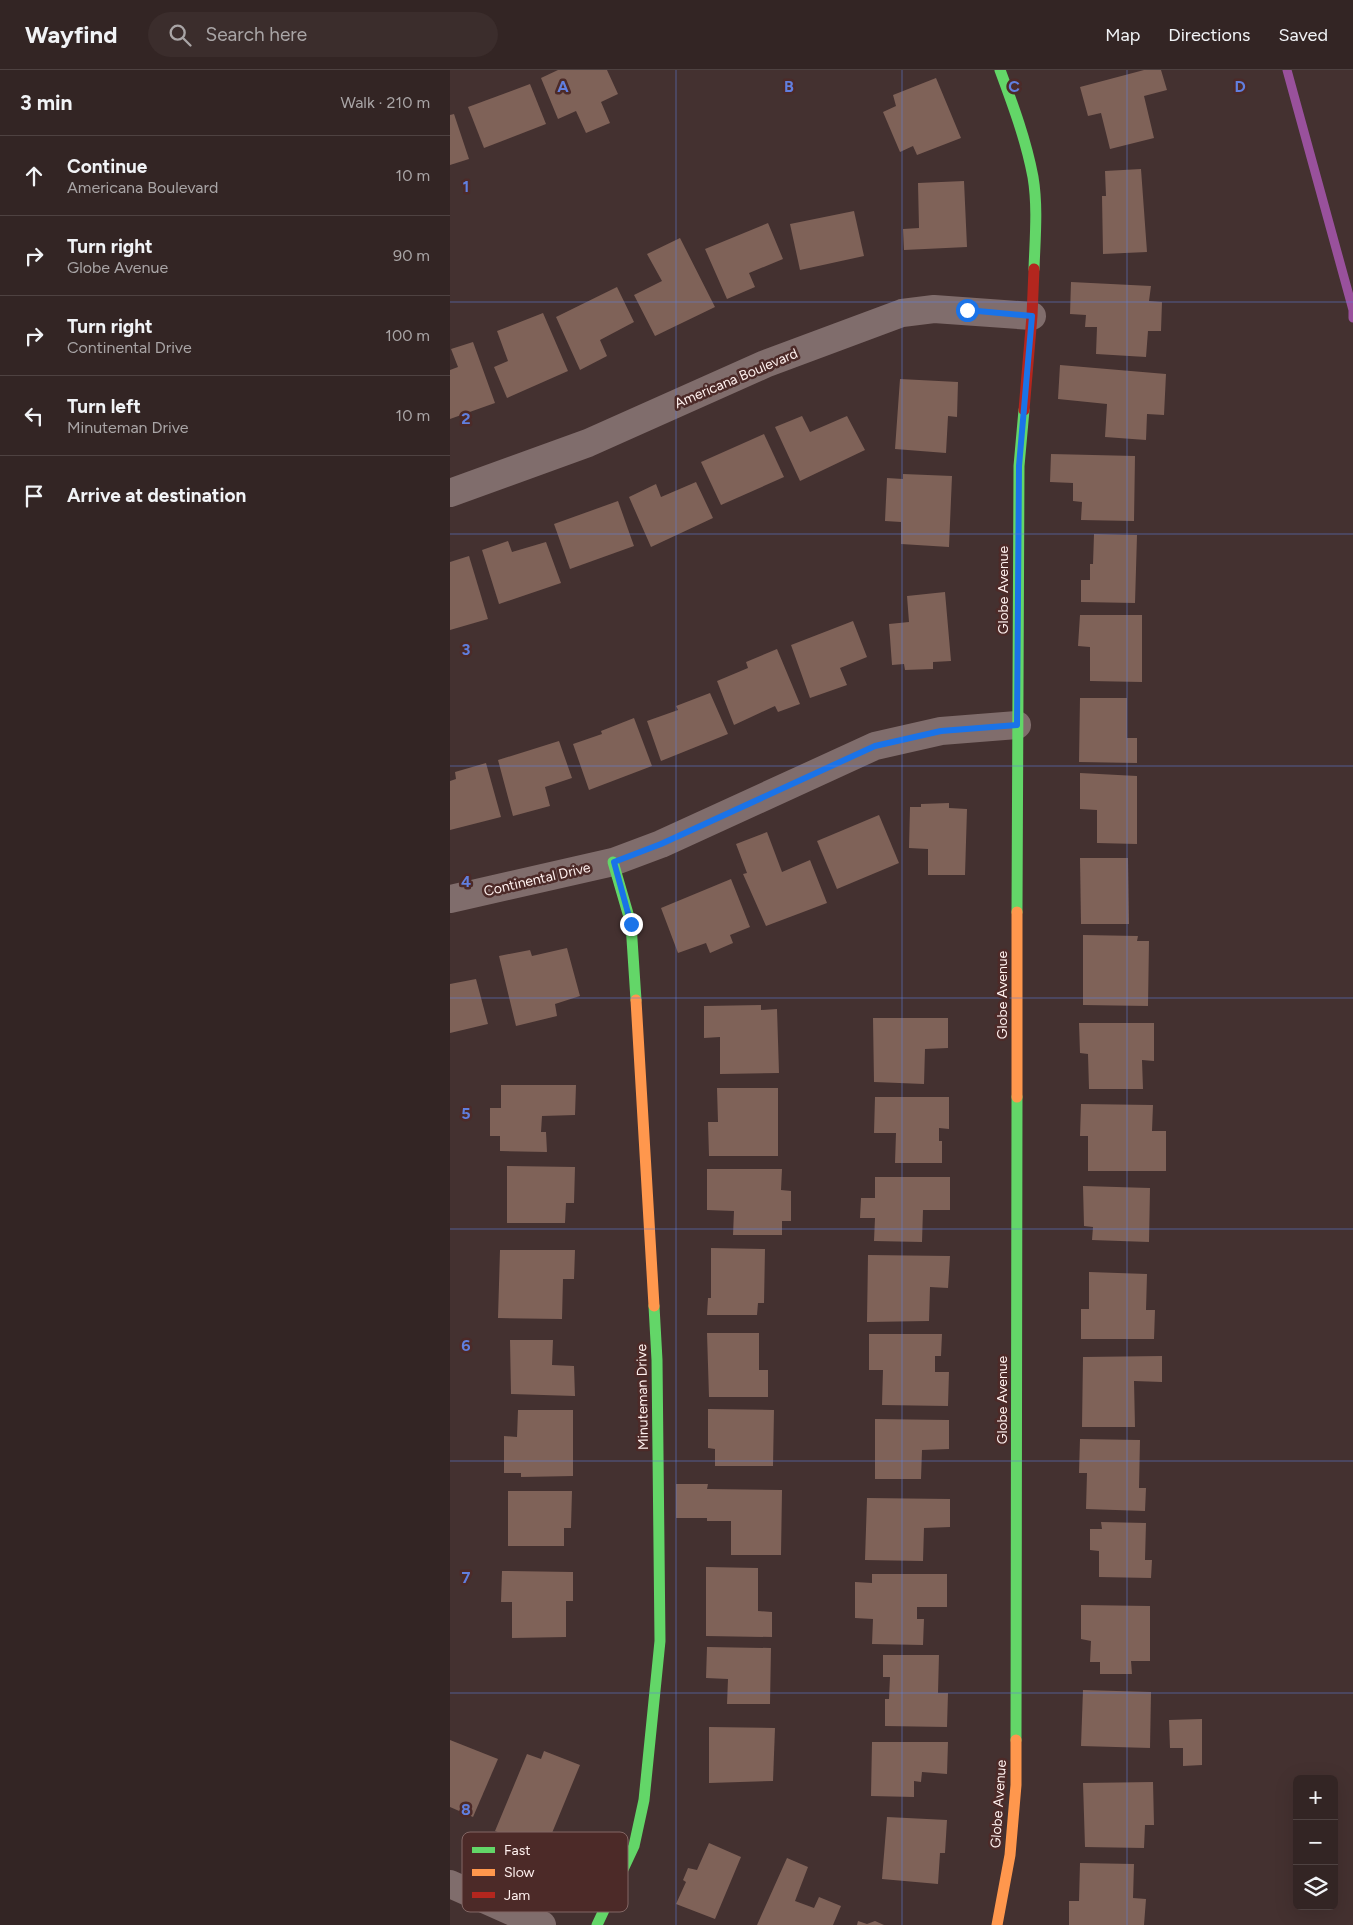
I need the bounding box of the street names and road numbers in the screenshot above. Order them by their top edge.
street label: Americana Boulevard [672,345,800,412]
street label: Globe Avenue [995,545,1012,634]
street label: Continental Drive [482,859,593,900]
street label: Globe Avenue [994,950,1011,1039]
street label: Minuteman Drive [633,1343,652,1450]
street label: Globe Avenue [994,1355,1011,1444]
street label: Globe Avenue [987,1759,1010,1849]

